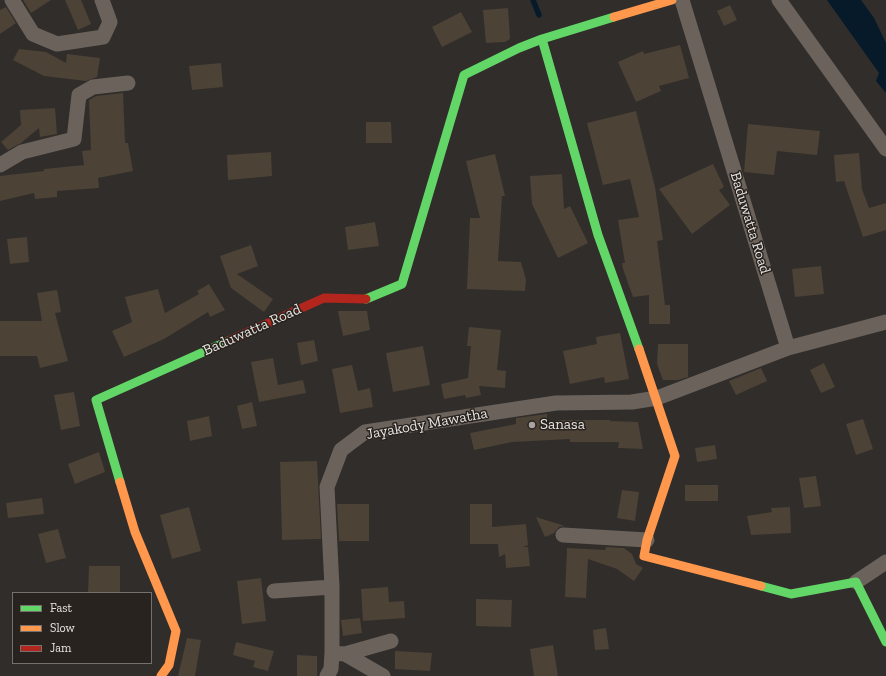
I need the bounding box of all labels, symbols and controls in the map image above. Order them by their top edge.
street label: Baduwatta Road [726,170,774,276]
street label: Baduwatta Road [200,300,304,360]
street label: Jayakody Mawatha [365,404,489,444]
place label: Sanasa [540,416,585,434]
marker: Sanasa [527,420,537,430]
legend [12,592,152,664]
text: Fast [50,601,72,615]
text: Slow [50,621,75,635]
text: Jam [50,641,71,655]

